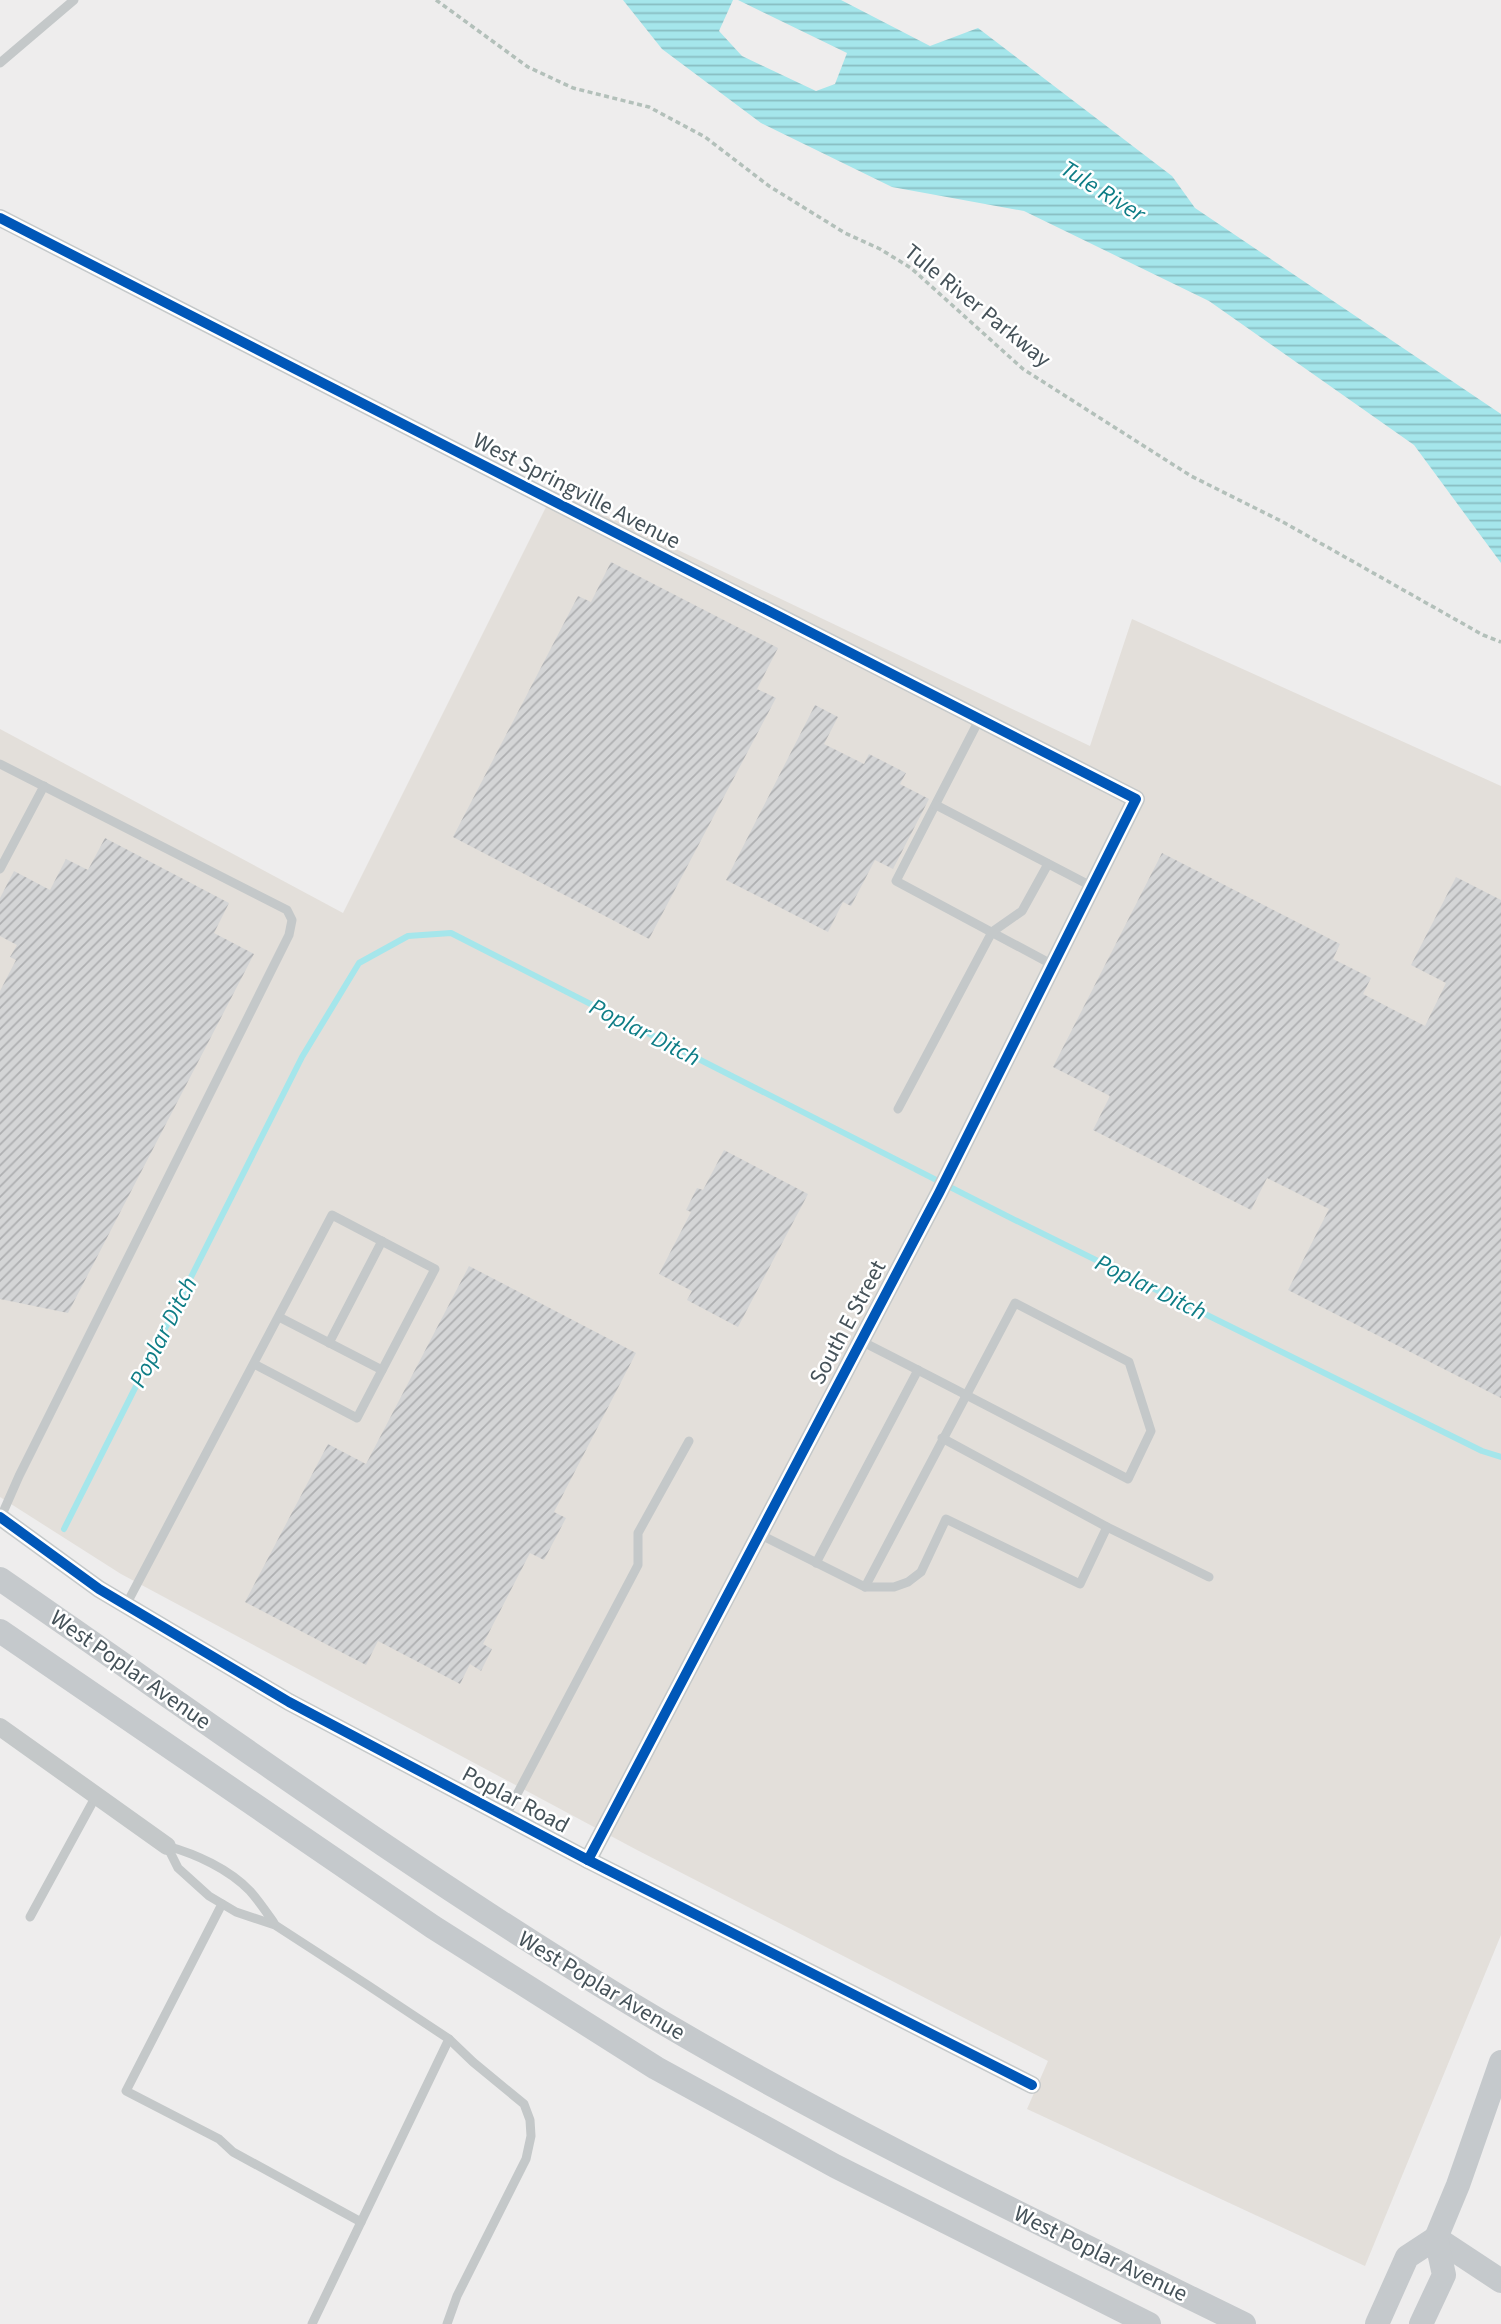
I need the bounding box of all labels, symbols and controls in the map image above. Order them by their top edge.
water label: Tule River [1054,152,1153,232]
street label: Tule River Parkway [897,236,1058,375]
street label: West Springville Avenue [467,424,686,557]
water label: Poplar Ditch [583,990,706,1075]
water label: Poplar Ditch [1089,1245,1212,1330]
street label: South E Street [801,1254,894,1390]
water label: Poplar Ditch [121,1271,206,1394]
street label: West Poplar Avenue [44,1601,218,1737]
street label: Poplar Road [456,1757,575,1841]
street label: West Poplar Avenue [512,1922,692,2048]
street label: West Poplar Avenue [1008,2197,1193,2310]

